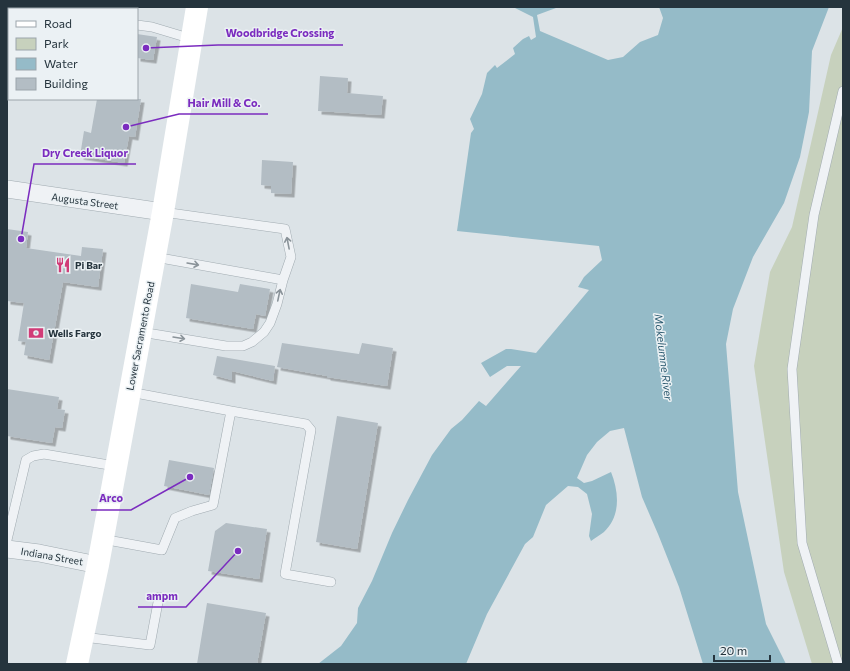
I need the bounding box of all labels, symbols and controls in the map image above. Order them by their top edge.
legend [8,8,138,100]
text: Road [44,16,72,30]
callout: Woodbridge Crossing [218,22,343,45]
text: Woodbridge Crossing [226,26,334,39]
text: Park [44,36,70,50]
text: Water [44,56,78,70]
text: Building [44,76,88,90]
callout: Hair Mill & Co. [179,91,268,114]
text: Hair Mill & Co. [188,96,260,109]
callout: Dry Creek Liquor [34,141,136,164]
text: Dry Creek Liquor [42,146,128,159]
street label: Augusta Street [51,190,119,212]
one-way arrow [283,237,291,250]
restaurant icon: Pi Bar [54,256,72,274]
place label: Pi Bar [75,259,102,271]
one-way arrow [186,260,199,268]
street label: Lower Sacramento Road [124,280,156,391]
one-way arrow [276,289,284,302]
water label: Mokelumne River [652,313,676,402]
bank icon: Wells Fargo [27,324,45,342]
place label: Wells Fargo [48,327,101,339]
one-way arrow [172,334,185,342]
callout: Arco [91,487,131,510]
text: Arco [99,491,124,504]
street label: Indiana Street [20,545,84,567]
callout: ampm [138,584,186,607]
text: ampm [146,589,178,602]
scale bar [714,637,770,663]
text: 20 m [720,643,747,657]

